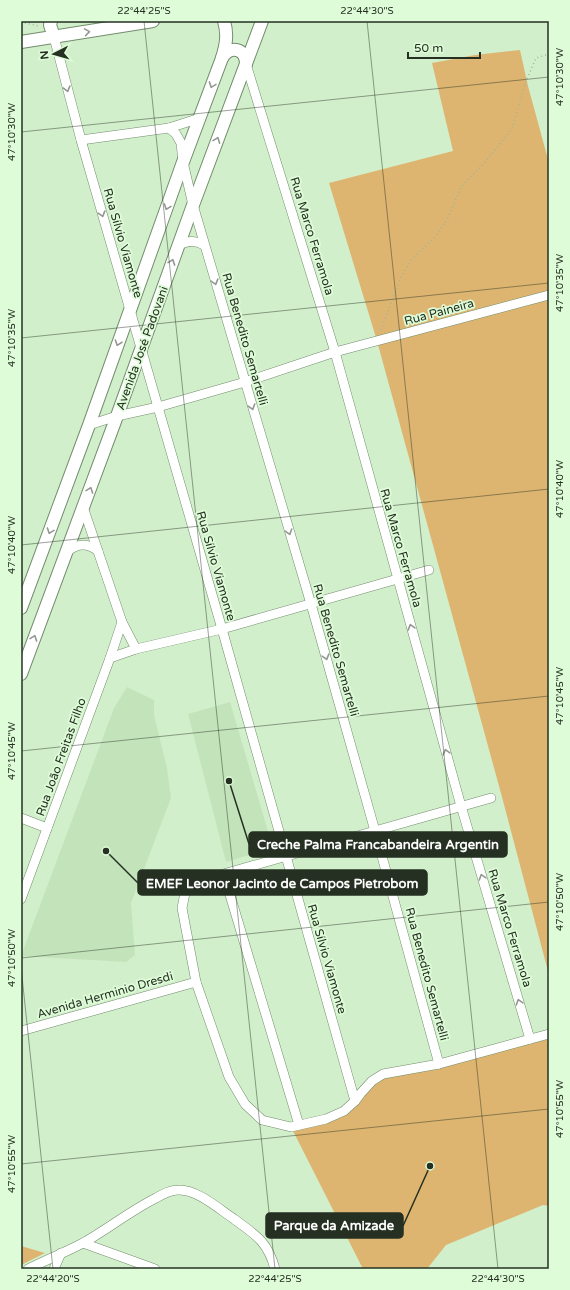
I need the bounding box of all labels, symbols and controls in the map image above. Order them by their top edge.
text: 22°44'25"S [117,5,171,17]
text: 22°44'30"S [340,5,394,17]
one-way arrow [84,28,90,37]
north arrow [34,34,74,74]
scale bar [408,34,480,60]
text: 50 m [414,41,443,55]
text: 47°10'30"W [554,48,566,106]
text: N [38,50,51,60]
one-way arrow [209,82,217,89]
one-way arrow [62,85,71,92]
text: 47°10'30"W [6,103,18,161]
one-way arrow [213,137,221,144]
street label: Rua Marco Ferramola [287,175,337,297]
street label: Rua Sílvio Viamonte [101,187,145,300]
one-way arrow [163,203,171,210]
one-way arrow [97,210,106,217]
text: 47°10'35"W [554,254,566,312]
one-way arrow [168,259,176,266]
street label: Rua Benedito Semartelli [219,271,271,407]
one-way arrow [210,279,219,286]
street label: Avenida José Padovani [113,284,171,412]
street label: Rua Paineira [403,296,475,328]
text: 47°10'35"W [6,309,18,367]
one-way arrow [114,339,123,346]
one-way arrow [247,403,256,410]
text: 47°10'40"W [554,460,566,518]
one-way arrow [85,486,94,493]
street label: Rua Marco Ferramola [377,487,425,609]
street label: Rua Sílvio Viamonte [194,510,238,623]
text: 47°10'40"W [6,516,18,574]
one-way arrow [46,527,54,534]
one-way arrow [284,528,293,535]
street label: Rua Benedito Semartelli [310,582,362,718]
one-way arrow [407,624,416,631]
one-way arrow [30,634,38,641]
one-way arrow [321,653,329,660]
text: 47°10'45"W [554,667,566,725]
street label: Rua João Freitas Filho [33,696,89,818]
text: 47°10'45"W [6,722,18,780]
one-way arrow [442,749,451,756]
callout: Creche Palma Francabandeira Argentin [249,832,507,857]
text: Creche Palma Francabandeira Argentin [257,837,499,853]
street label: Rua Marco Ferramola [485,867,535,989]
callout: EMEF Leonor Jacinto de Campos Pietrobom [138,870,427,895]
text: 47°10'50"W [554,873,566,931]
one-way arrow [478,874,487,881]
text: EMEF Leonor Jacinto de Campos Pietrobom [146,876,418,892]
street label: Rua Sílvio Viamonte [305,903,349,1016]
street label: Rua Benedito Semartelli [402,906,452,1042]
text: 47°10'50"W [6,929,18,987]
street label: Avenida Herminio Dresdi [35,969,175,1021]
one-way arrow [515,998,524,1005]
text: 47°10'55"W [554,1080,566,1138]
text: 47°10'55"W [6,1135,18,1193]
callout: Parque da Amizade [266,1213,403,1238]
text: Parque da Amizade [274,1218,395,1234]
text: 22°44'20"S [26,1273,80,1285]
text: 22°44'25"S [248,1273,302,1285]
text: 22°44'30"S [471,1273,525,1285]

